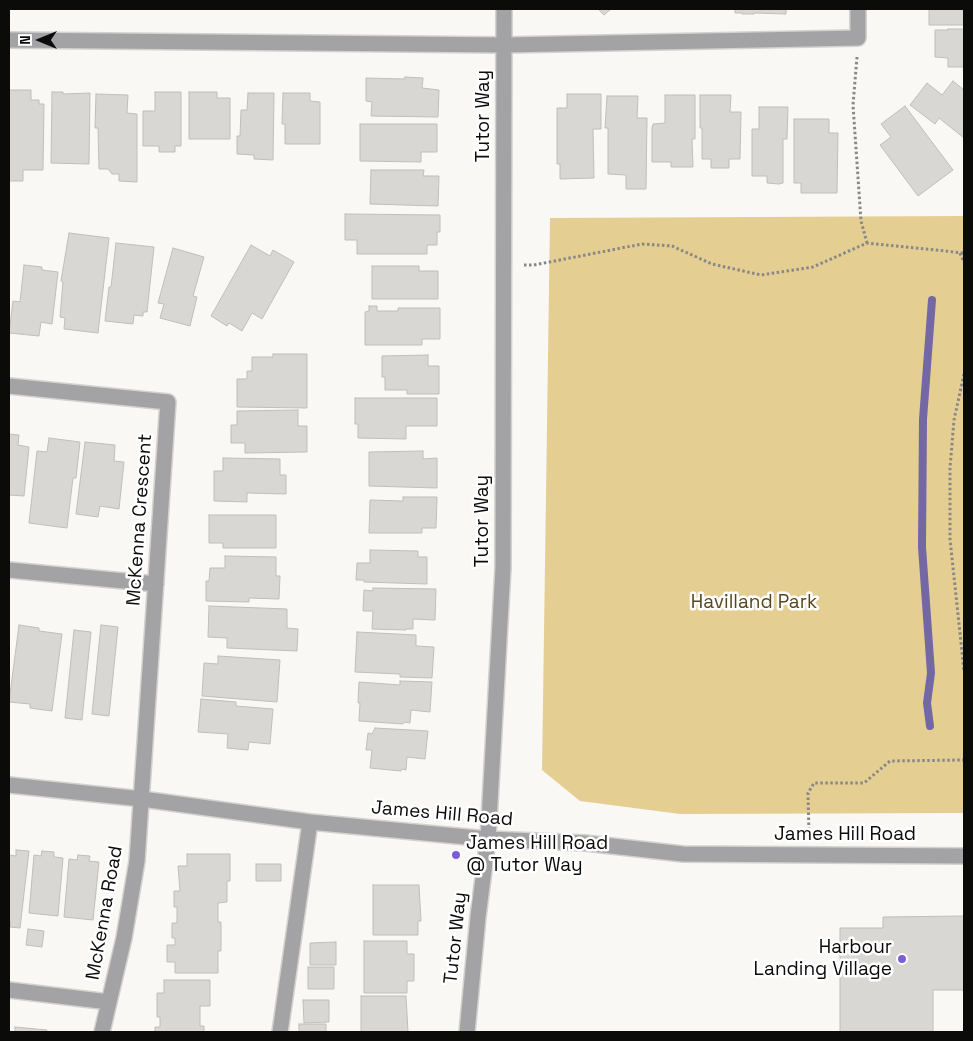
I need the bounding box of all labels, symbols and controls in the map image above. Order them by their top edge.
north arrow [15,15,65,65]
text: N [16,35,34,45]
street label: Tutor Way [473,70,495,162]
street label: McKenna Crescent [123,433,157,607]
street label: Tutor Way [472,475,494,567]
park label: Havilland Park [691,592,817,614]
street label: James Hill Road [370,796,514,832]
street label: James Hill Road [774,824,916,846]
place label: James Hill Road @ Tutor Way [466,833,608,877]
street label: McKenna Road [82,844,128,982]
marker: James Hill Road @ Tutor Way [450,849,462,861]
street label: Tutor Way [440,891,472,985]
place label: Harbour Landing Village [754,937,892,981]
marker: Harbour Landing Village [896,953,908,965]

